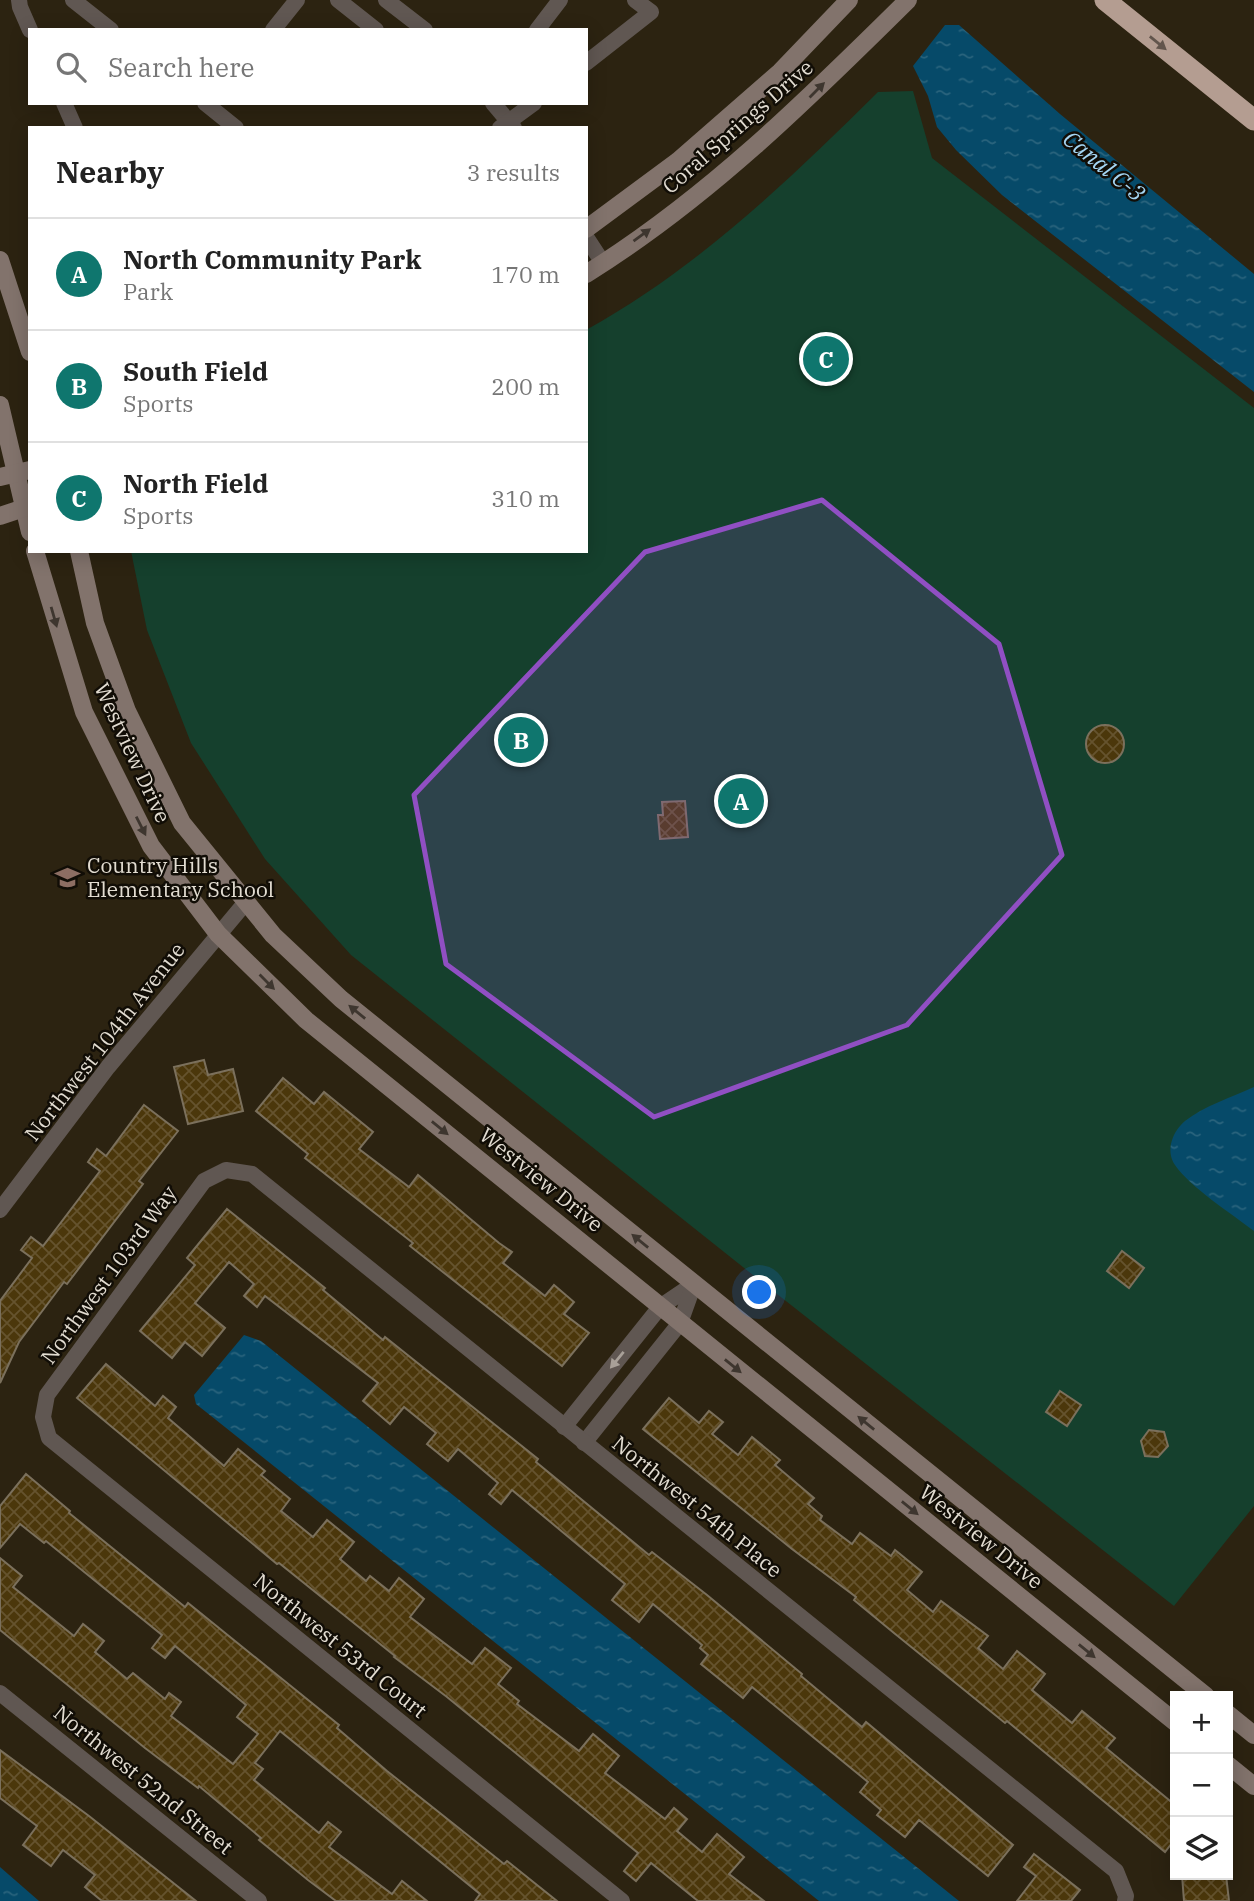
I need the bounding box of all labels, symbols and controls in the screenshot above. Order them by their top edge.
search box [28,28,588,105]
one-way arrow [1148,35,1166,50]
icon: search [52,48,90,86]
text: Search here [108,50,254,84]
street label: Coral Springs Drive [656,53,819,200]
one-way arrow [808,82,825,98]
water label: Canal C-3 [1058,123,1152,208]
text: Nearby [56,152,164,191]
text: 3 results [467,157,560,187]
one-way arrow [633,228,652,242]
text: North Community Park [123,242,421,276]
text: A [71,259,87,289]
text: 170 m [491,259,560,289]
text: Park [123,276,173,306]
pin: C [803,333,849,385]
text: South Field [123,354,268,388]
text: B [71,371,87,401]
text: 200 m [491,371,560,401]
text: Sports [123,388,193,418]
text: North Field [123,466,268,500]
text: C [71,483,87,513]
text: 310 m [491,483,560,513]
text: Sports [123,500,193,530]
one-way arrow [49,607,59,628]
street label: Westview Drive [88,678,178,827]
pin: B [498,714,544,766]
pin: A [718,775,764,827]
one-way arrow [135,816,146,836]
place label: Country Hills Elementary School [87,851,274,903]
school or university icon: Country Hills Elementary School [53,864,81,892]
street label: Northwest 104th Avenue [18,936,191,1146]
one-way arrow [258,973,275,989]
one-way arrow [348,1005,365,1020]
one-way arrow [431,1121,449,1136]
street label: Westview Drive [474,1121,609,1238]
street label: Northwest 103rd Way [34,1179,183,1369]
one-way arrow [632,1234,649,1249]
your location [742,1275,776,1309]
one-way arrow [610,1351,625,1369]
one-way arrow [724,1358,742,1373]
one-way arrow [858,1416,875,1431]
street label: Northwest 54th Place [607,1429,788,1584]
street label: Westview Drive [914,1478,1049,1595]
one-way arrow [901,1501,919,1516]
street label: Northwest 53rd Court [248,1567,433,1724]
one-way arrow [1078,1644,1096,1659]
map controls [1170,1691,1233,1880]
button: + [1170,1691,1233,1754]
street label: Northwest 52nd Street [48,1698,239,1860]
button: − [1170,1754,1233,1817]
button: layers [1170,1817,1233,1880]

